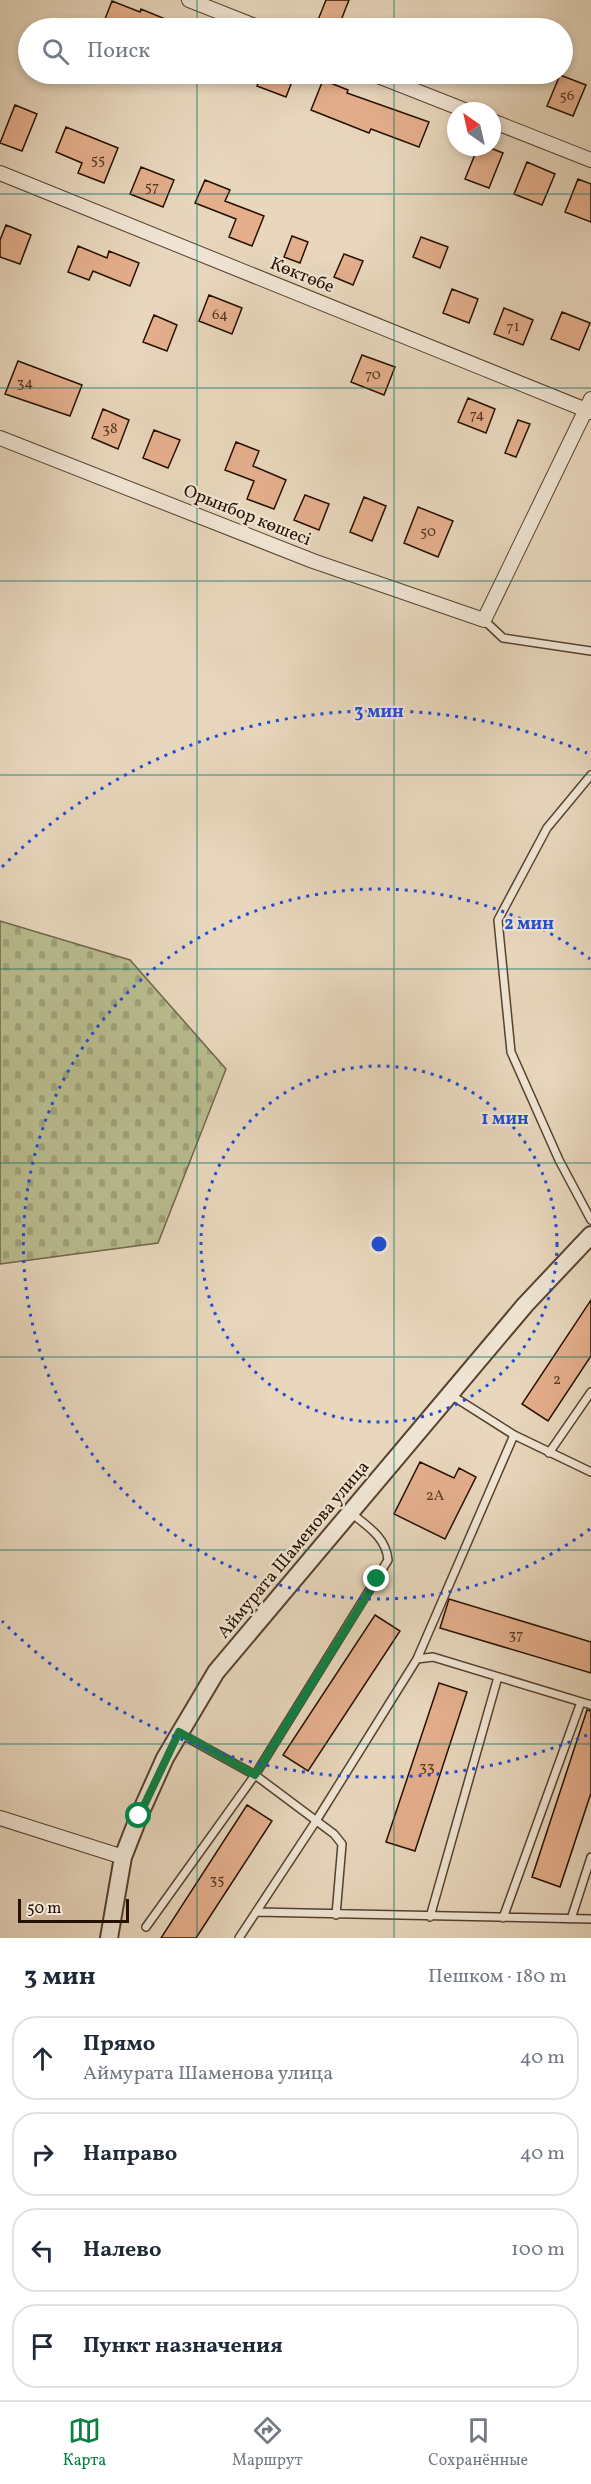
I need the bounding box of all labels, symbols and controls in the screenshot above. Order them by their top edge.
search box [18,18,573,84]
icon: search [39,35,72,68]
text: Поиск [87,36,150,67]
house number: 56 [560,86,574,107]
north arrow [447,102,501,156]
house number: 55 [91,150,105,171]
house number: 57 [145,177,159,198]
street label: Көктөбе [266,252,338,300]
house number: 64 [212,305,228,326]
house number: 71 [506,317,520,338]
house number: 70 [365,365,381,386]
house number: 34 [17,373,33,394]
house number: 74 [470,405,484,426]
house number: 38 [102,419,118,440]
street label: Орынбор көшесі [179,479,315,553]
house number: 50 [420,522,436,543]
text: 3 мин [354,700,404,725]
text: 2 мин [504,912,554,937]
text: 1 мин [481,1107,529,1132]
centre of rings [369,1234,389,1254]
house number: 2 [553,1370,561,1391]
street label: Аймурата Шаменова улица [212,1456,376,1644]
house number: 2А [426,1486,445,1507]
route end [363,1565,389,1591]
house number: 37 [509,1625,523,1646]
house number: 33 [419,1757,435,1778]
route start [125,1802,151,1828]
house number: 35 [210,1870,224,1891]
scale bar [18,1896,129,1924]
text: 50 m [27,1898,61,1920]
text: 3 мин [24,1959,96,1995]
text: Пешком · 180 m [428,1963,567,1991]
text: Прямо [83,2029,155,2060]
icon: ahead [26,2042,59,2075]
text: 40 m [520,2044,565,2072]
text: Аймурата Шаменова улица [83,2060,333,2088]
icon: right [26,2138,59,2171]
text: Направо [83,2139,177,2170]
text: 40 m [520,2140,565,2168]
icon: left [26,2234,59,2267]
text: Налево [83,2235,162,2266]
text: 100 m [511,2236,565,2264]
icon: arrive [26,2330,59,2363]
text: Пункт назначения [83,2331,283,2362]
tab: Карта [63,2414,106,2472]
tab: Маршрут [232,2414,303,2472]
tab: Сохранённые [428,2414,528,2472]

